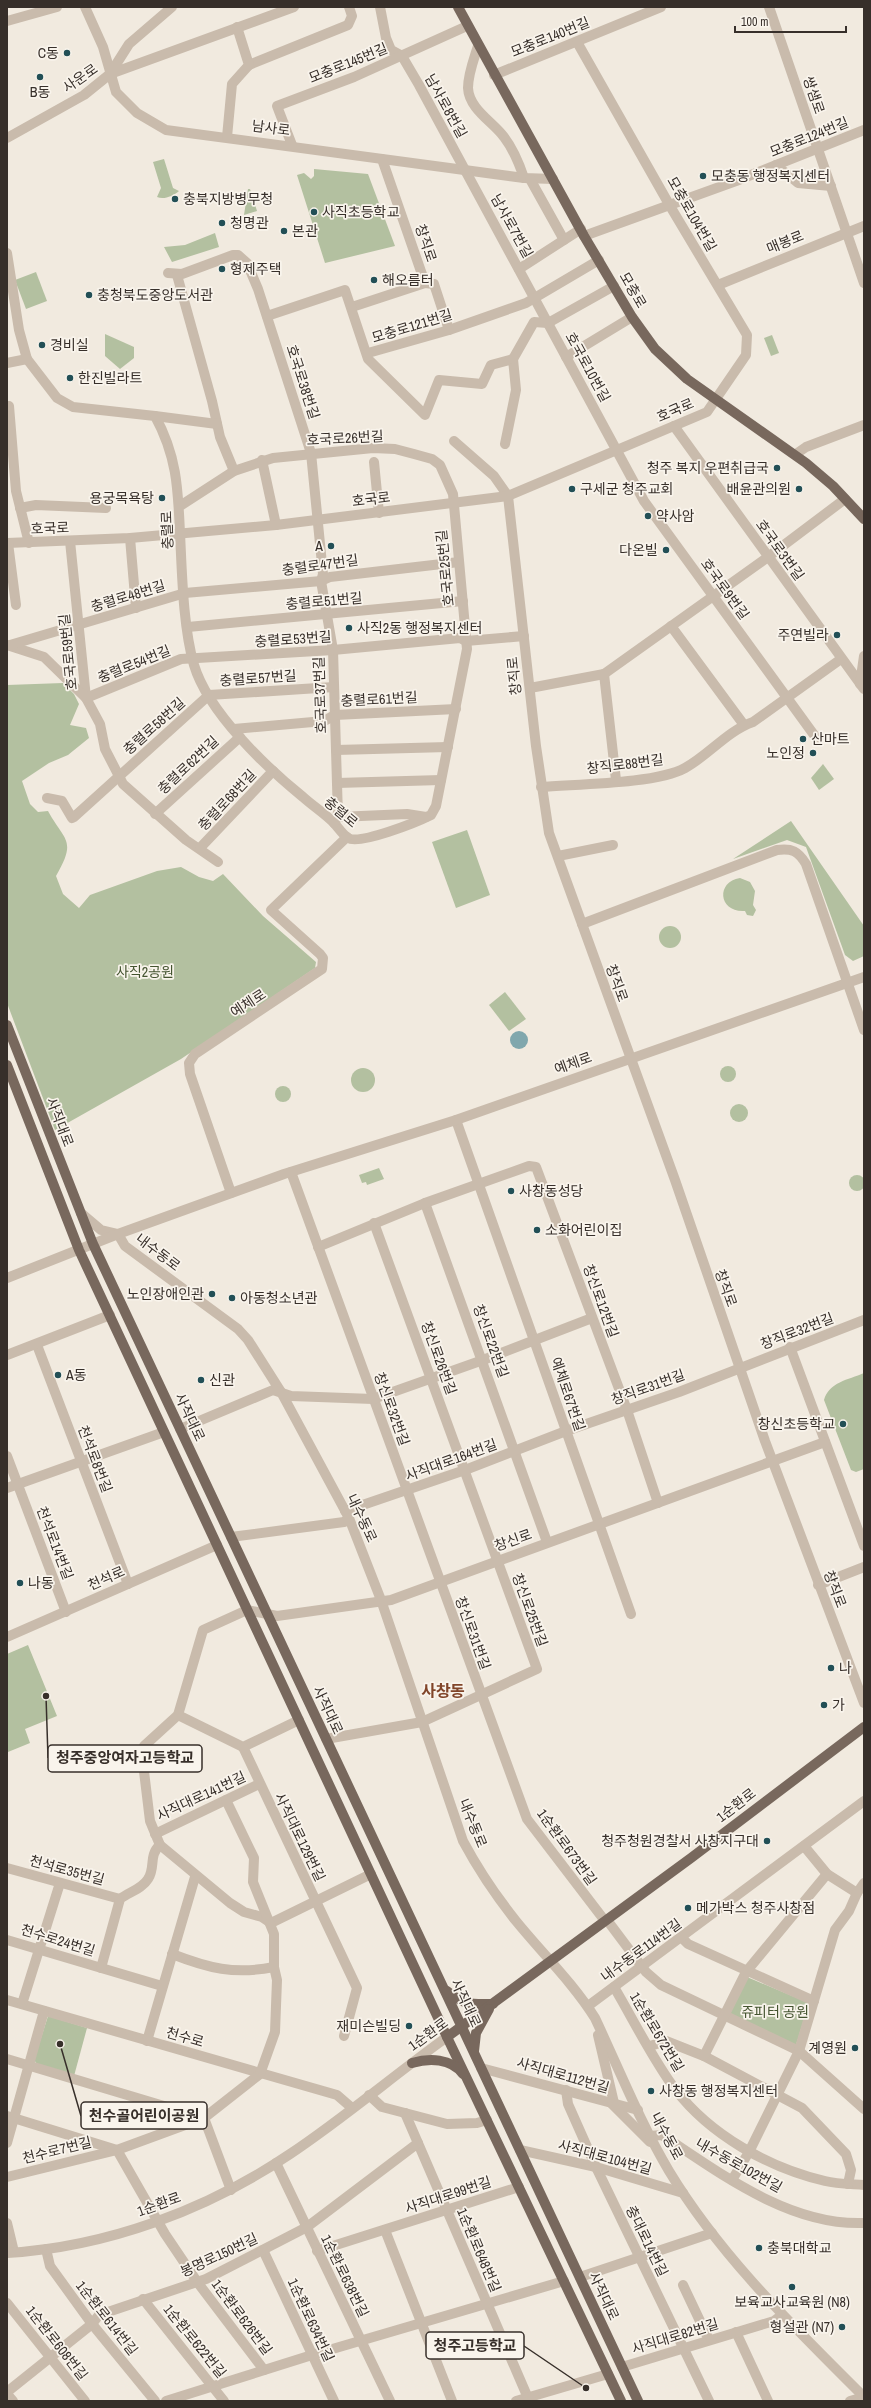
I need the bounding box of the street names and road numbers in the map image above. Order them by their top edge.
street label: 모충로140번길 [508,13,592,61]
street label: 모충로145번길 [306,39,390,87]
street label: 사운로 [59,59,101,96]
street label: 남사로8번길 [421,71,471,141]
street label: 쌍샘로 [799,74,829,116]
street label: 모충로124번길 [767,113,851,161]
street label: 남사로 [251,117,291,139]
street label: 모충로104번길 [663,173,721,255]
street label: 남사로7번길 [487,191,537,261]
street label: 창직로 [411,222,441,264]
street label: 매봉로 [764,226,806,258]
street label: 모충로 [616,269,651,311]
street label: 모충로121번길 [369,305,455,347]
street label: 호국로10번길 [561,329,615,405]
street label: 호국로38번길 [283,343,323,421]
street label: 호국로 [654,394,696,426]
street label: 호국로26번길 [306,427,384,449]
street label: 호국로 [351,488,391,510]
street label: 충렬로 [157,510,177,550]
street label: 호국로3번길 [752,516,808,584]
street label: 호국로 [30,518,70,538]
street label: 호국로25번길 [432,529,458,607]
street label: 충렬로47번길 [281,551,359,579]
street label: 호국로9번길 [697,555,753,623]
street label: 충렬로48번길 [88,576,168,616]
street label: 충렬로51번길 [285,589,363,613]
street label: 호국로59번길 [55,613,81,691]
street label: 충렬로53번길 [254,627,332,651]
street label: 충렬로54번길 [95,641,173,687]
street label: 호국로37번길 [310,656,330,734]
street label: 창직로 [503,656,525,696]
street label: 충렬로57번길 [219,666,297,690]
street label: 충렬로61번길 [340,688,418,710]
street label: 충렬로58번길 [119,693,189,759]
street label: 충렬로62번길 [154,732,222,798]
street label: 창직로88번길 [586,750,664,778]
street label: 충렬로68번길 [194,766,260,834]
street label: 충렬로 [320,793,362,831]
street label: 창직로 [602,962,632,1004]
street label: 예체로 [227,985,269,1021]
street label: 예체로 [552,1048,594,1078]
street label: 사직대로 [42,1095,78,1149]
street label: 내수동로 [132,1229,184,1275]
street label: 창신로12번길 [579,1262,623,1340]
street label: 창직로 [711,1267,741,1309]
street label: 창신로22번길 [469,1302,513,1380]
street label: 창직로32번길 [758,1309,836,1353]
street label: 창신로26번길 [417,1319,461,1397]
street label: 예체로67번길 [547,1355,589,1433]
street label: 창직로31번길 [609,1365,687,1409]
street label: 창신로32번길 [370,1370,414,1448]
street label: 사직대로 [171,1390,209,1444]
street label: 천석로8번길 [74,1423,116,1495]
street label: 사직대로164번길 [403,1435,499,1485]
street label: 내수동로 [343,1491,381,1545]
street label: 천석로14번길 [33,1504,77,1582]
street label: 창신로 [492,1525,534,1555]
street label: 천석로 [85,1562,127,1594]
street label: 창직로 [820,1568,850,1610]
street label: 창신로25번길 [508,1571,552,1649]
street label: 창신로31번길 [451,1594,495,1672]
street label: 사직대로 [309,1683,347,1737]
street label: 사직대로141번길 [153,1767,249,1825]
street label: 1순환로 [713,1784,759,1826]
street label: 사직대로129번길 [271,1790,329,1884]
street label: 내수동로 [455,1796,491,1850]
street label: 1순환로673번길 [533,1805,601,1889]
street label: 천석로35번길 [27,1851,107,1889]
street label: 내수동로114번길 [597,1915,685,1985]
street label: 천수로24번길 [18,1920,98,1960]
street label: 사직대로 [447,1976,485,2030]
street label: 1순환로672번길 [626,1989,688,2075]
street label: 1순환로 [404,2013,452,2055]
street label: 천수로 [164,2023,206,2051]
street label: 사직대로112번길 [515,2053,611,2097]
street label: 내수동로 [647,2109,687,2163]
street label: 천수로7번길 [20,2133,94,2167]
street label: 내수동로102번길 [692,2134,786,2196]
street label: 사직대로104번길 [556,2136,654,2178]
street label: 사직대로99번길 [402,2173,494,2217]
street label: 1순환로 [135,2188,183,2220]
street label: 충대로14번길 [622,2202,672,2280]
street label: 1순환로648번길 [453,2205,505,2295]
street label: 봉명로150번길 [177,2229,261,2281]
street label: 1순환로638번길 [317,2232,373,2320]
street label: 사직대로 [585,2269,623,2323]
street label: 1순환로634번길 [284,2275,338,2365]
street label: 1순환로626번길 [208,2276,276,2358]
street label: 1순환로614번길 [72,2277,142,2359]
street label: 1순환로622번길 [160,2300,230,2382]
street label: 1순환로608번길 [22,2302,92,2384]
street label: 사직대로82번길 [629,2314,721,2358]

